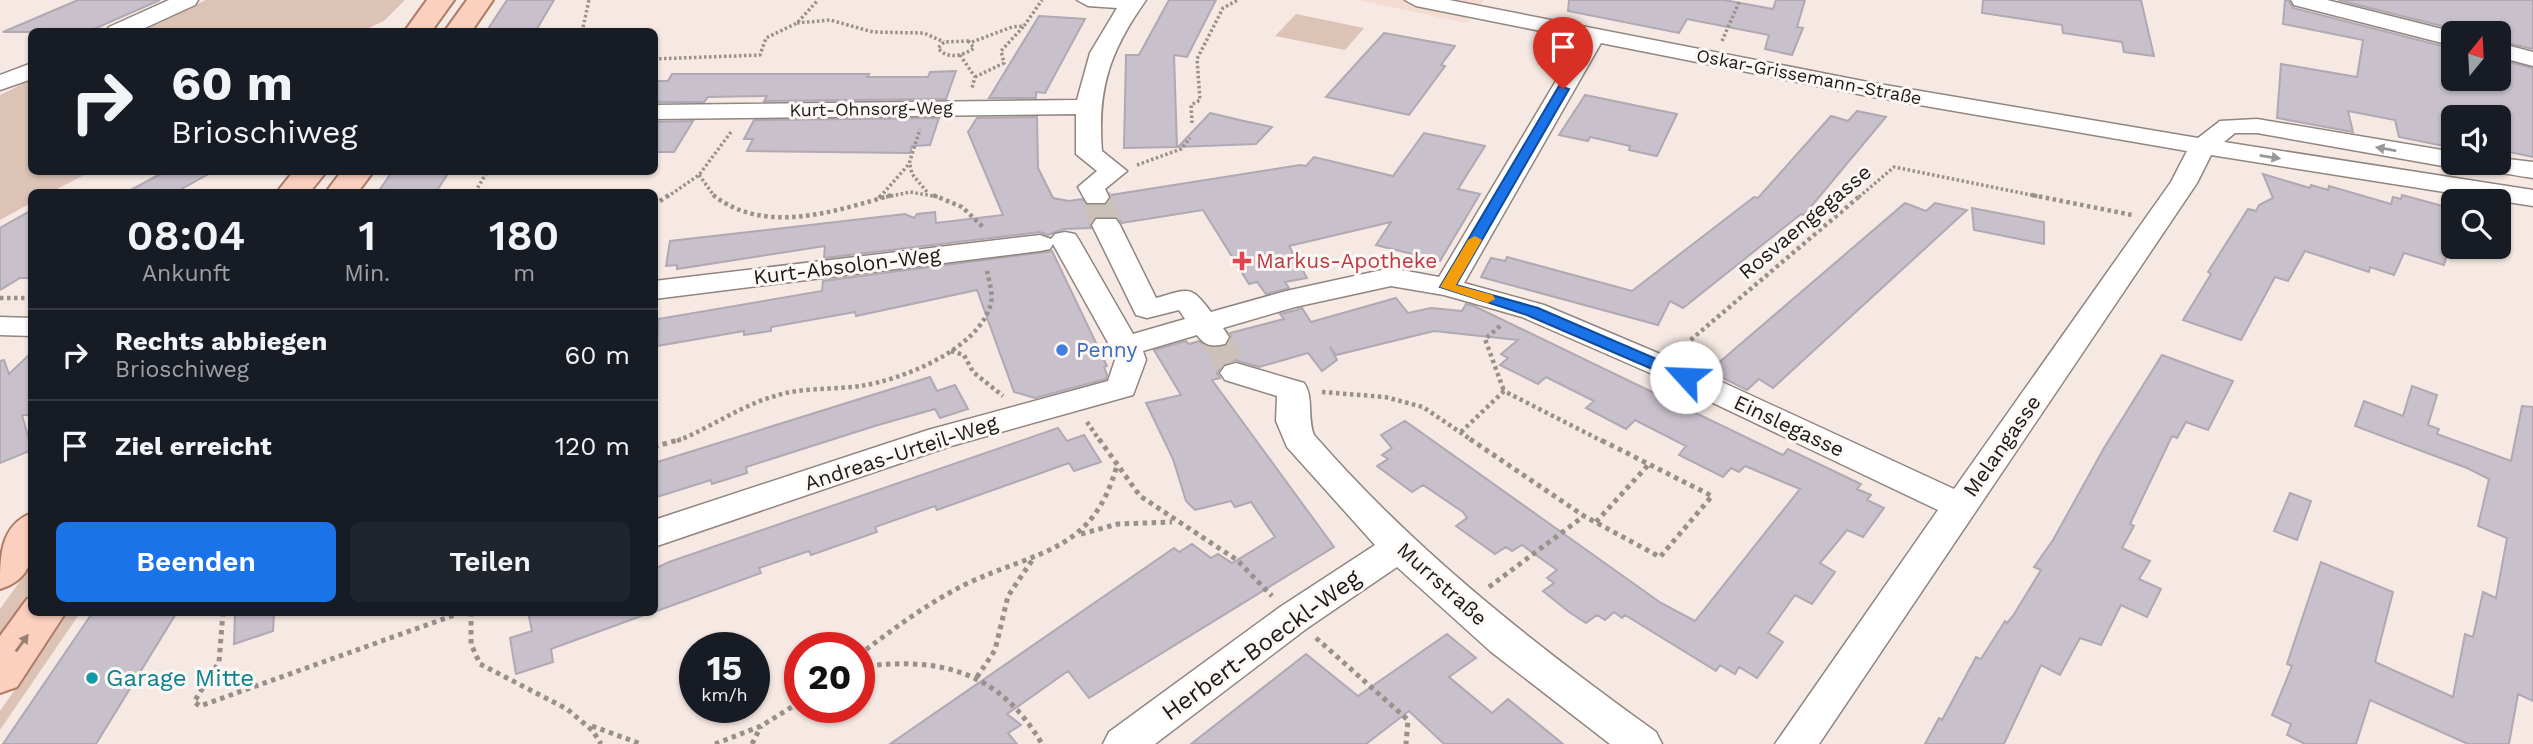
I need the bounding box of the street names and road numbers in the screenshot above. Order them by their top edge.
street label: Oskar-Grissemann-Straße [1695,44,1924,109]
street label: Kurt-Ohnsorg-Weg [789,97,953,120]
street label: Rosvaengegasse [1733,159,1876,284]
street label: Kurt-Absolon-Weg [752,242,943,289]
street label: Einslegasse [1730,389,1848,462]
street label: Melangasse [1957,390,2046,501]
street label: Andreas-Urteil-Weg [801,409,1001,496]
street label: Murrstraße [1392,537,1493,631]
street label: Herbert-Boeckl-Weg [1156,563,1366,726]

